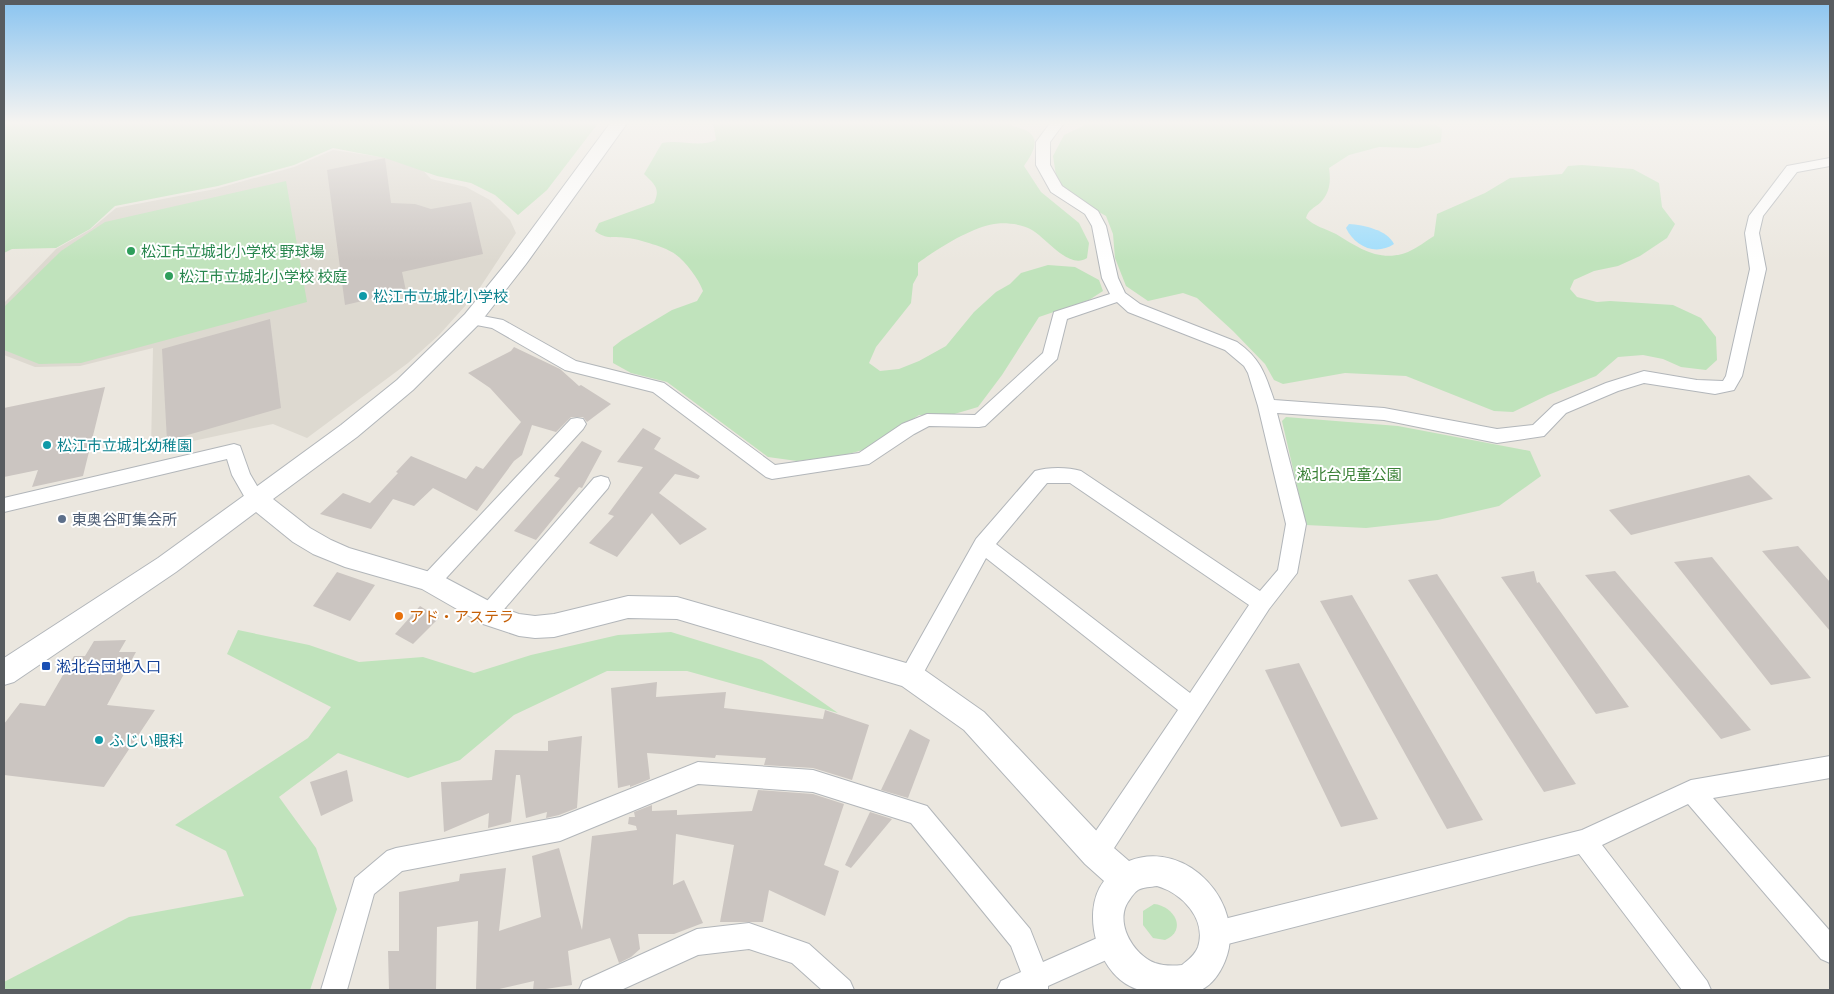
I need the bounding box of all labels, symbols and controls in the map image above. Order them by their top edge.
place label: 松江市立城北小学校 野球場 [141,242,325,261]
marker: 松江市立城北小学校 野球場 [125,245,137,257]
place label: 松江市立城北小学校 校庭 [179,267,348,286]
marker: 松江市立城北小学校 校庭 [163,270,175,282]
place label: 松江市立城北小学校 [373,287,508,306]
marker: 松江市立城北小学校 [357,290,369,302]
place label: 松江市立城北幼稚園 [57,436,192,455]
marker: 松江市立城北幼稚園 [41,439,53,451]
park label: 淞北台児童公園 [1296,465,1402,484]
place label: 東奥谷町集会所 [72,510,177,529]
marker: 東奥谷町集会所 [56,513,68,525]
place label: アド・アステラ [409,607,514,626]
marker: アド・アステラ [393,610,405,622]
place label: 淞北台団地入口 [56,657,161,676]
marker: 淞北台団地入口 [40,660,52,672]
place label: ふじい眼科 [109,731,184,750]
marker: ふじい眼科 [93,734,105,746]

